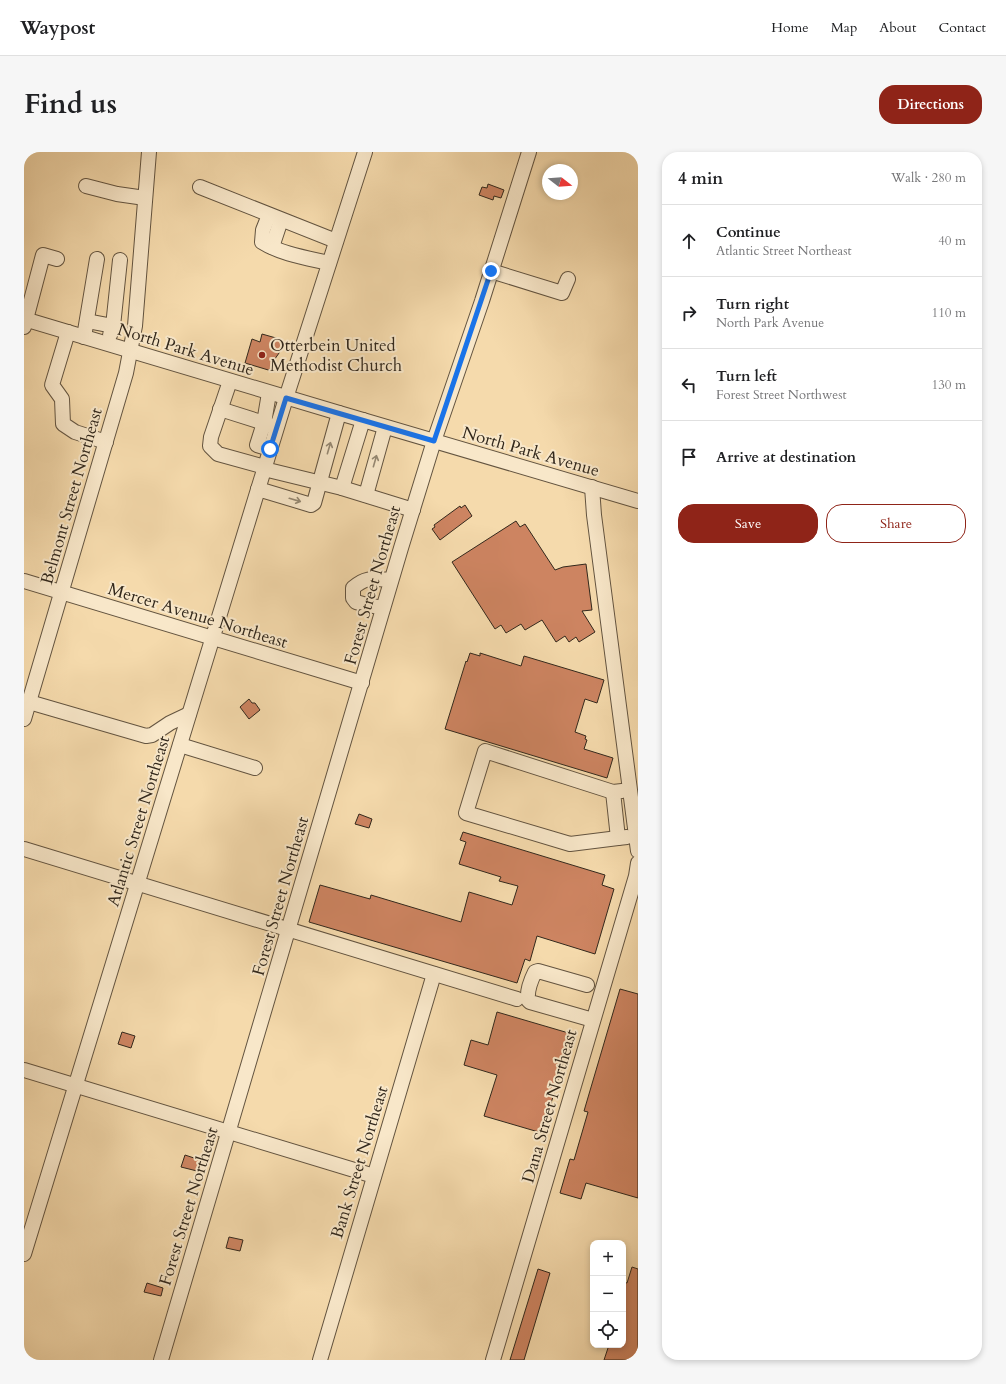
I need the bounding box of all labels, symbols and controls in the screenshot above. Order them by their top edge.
text: Waypost [20,15,95,41]
text: Home [771,18,809,37]
text: Map [831,18,857,37]
text: About [879,18,916,37]
text: Contact [938,18,986,37]
text: Find us [24,85,117,123]
button: Directions [879,85,982,124]
north arrow [542,164,578,200]
text: 4 min [678,167,723,190]
text: Walk · 280 m [891,169,966,187]
text: Continue [716,222,781,242]
icon: ahead [678,230,700,252]
text: 40 m [938,232,966,250]
text: Atlantic Street Northeast [716,242,852,260]
route end [482,262,500,280]
text: Turn right [716,294,789,314]
icon: right [678,302,700,324]
text: 110 m [932,304,966,322]
text: North Park Avenue [716,314,824,332]
street label: North Park Avenue [115,318,257,381]
place label: Otterbein United Methodist Church [270,334,403,377]
marker: Otterbein United Methodist Church [257,350,267,360]
text: Turn left [716,366,777,386]
icon: left [678,374,700,396]
text: 130 m [932,376,966,394]
text: Forest Street Northwest [716,386,847,404]
street label: Belmont Street Northeast [35,404,108,587]
street label: North Park Avenue [460,421,602,482]
route start [261,440,279,458]
one-way arrow [326,442,333,455]
icon: arrive [678,446,700,468]
text: Arrive at destination [716,447,856,467]
one-way arrow [372,455,379,468]
one-way arrow [288,497,301,504]
street label: Forest Street Northeast [339,502,406,667]
button: Save [678,504,818,543]
button: Share [826,504,966,543]
street label: Mercer Avenue Northeast [105,577,291,654]
street label: Atlantic Street Northeast [102,732,176,909]
street label: Forest Street Northeast [247,813,314,978]
street label: Dana Street Northeast [517,1026,583,1186]
street label: Bank Street Northeast [325,1082,394,1241]
street label: Forest Street Northeast [153,1123,224,1288]
map controls [590,1240,626,1348]
button: + [590,1240,626,1276]
button: − [590,1276,626,1312]
button: locate [590,1312,626,1348]

